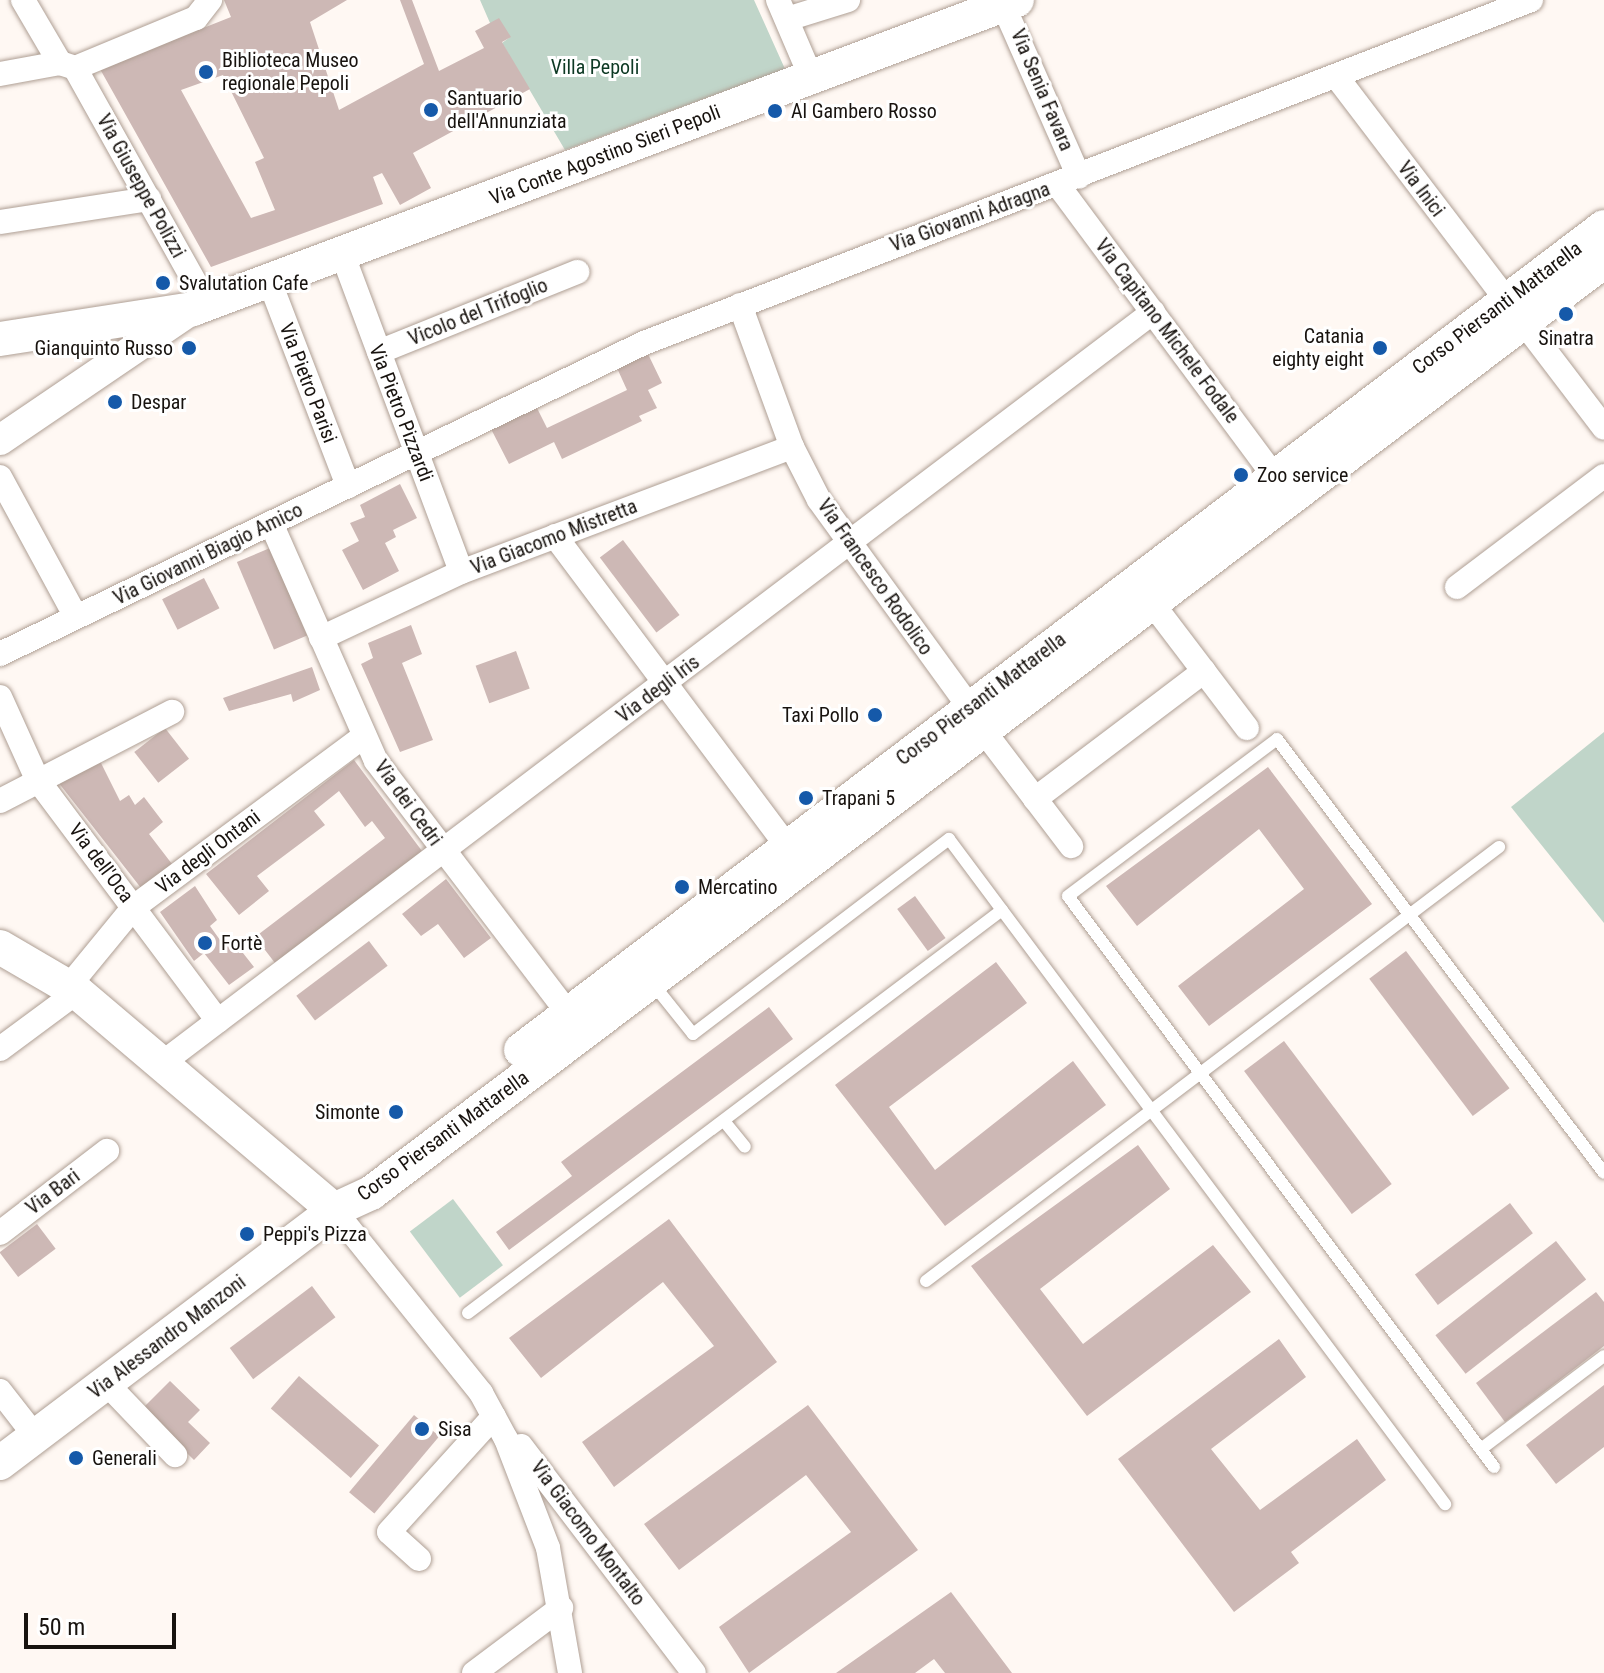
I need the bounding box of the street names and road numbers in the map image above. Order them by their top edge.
street label: Via Senia Favara [1006,25,1078,155]
street label: Via Conte Agostino Sieri Pepoli [486,100,724,210]
street label: Via Giuseppe Polizzi [92,110,190,262]
street label: Via Inici [1392,157,1450,221]
street label: Via Giovanni Adragna [887,177,1053,257]
street label: Via Capitano Michele Fodale [1090,234,1244,428]
street label: Corso Piersanti Mattarella [1408,236,1586,380]
street label: Vicolo del Trifoglio [405,273,551,351]
street label: Via Pietro Parisi [274,320,342,446]
street label: Via Pietro Pizzardi [364,341,438,485]
street label: Via Giacomo Mistretta [467,494,641,580]
street label: Via Francesco Rodolico [812,494,938,660]
street label: Via Giovanni Biagio Amico [110,498,306,610]
street label: Corso Piersanti Mattarella [892,627,1070,771]
street label: Via degli Iris [612,650,704,728]
street label: Via dei Cedri [369,756,447,850]
street label: Via degli Ontani [151,805,265,899]
street label: Via dell'Oca [63,819,139,907]
street label: Corso Piersanti Mattarella [353,1066,533,1206]
street label: Via Bari [21,1164,85,1220]
street label: Via Alessandro Manzoni [84,1270,250,1404]
street label: Via Giacomo Montalto [526,1456,650,1610]

